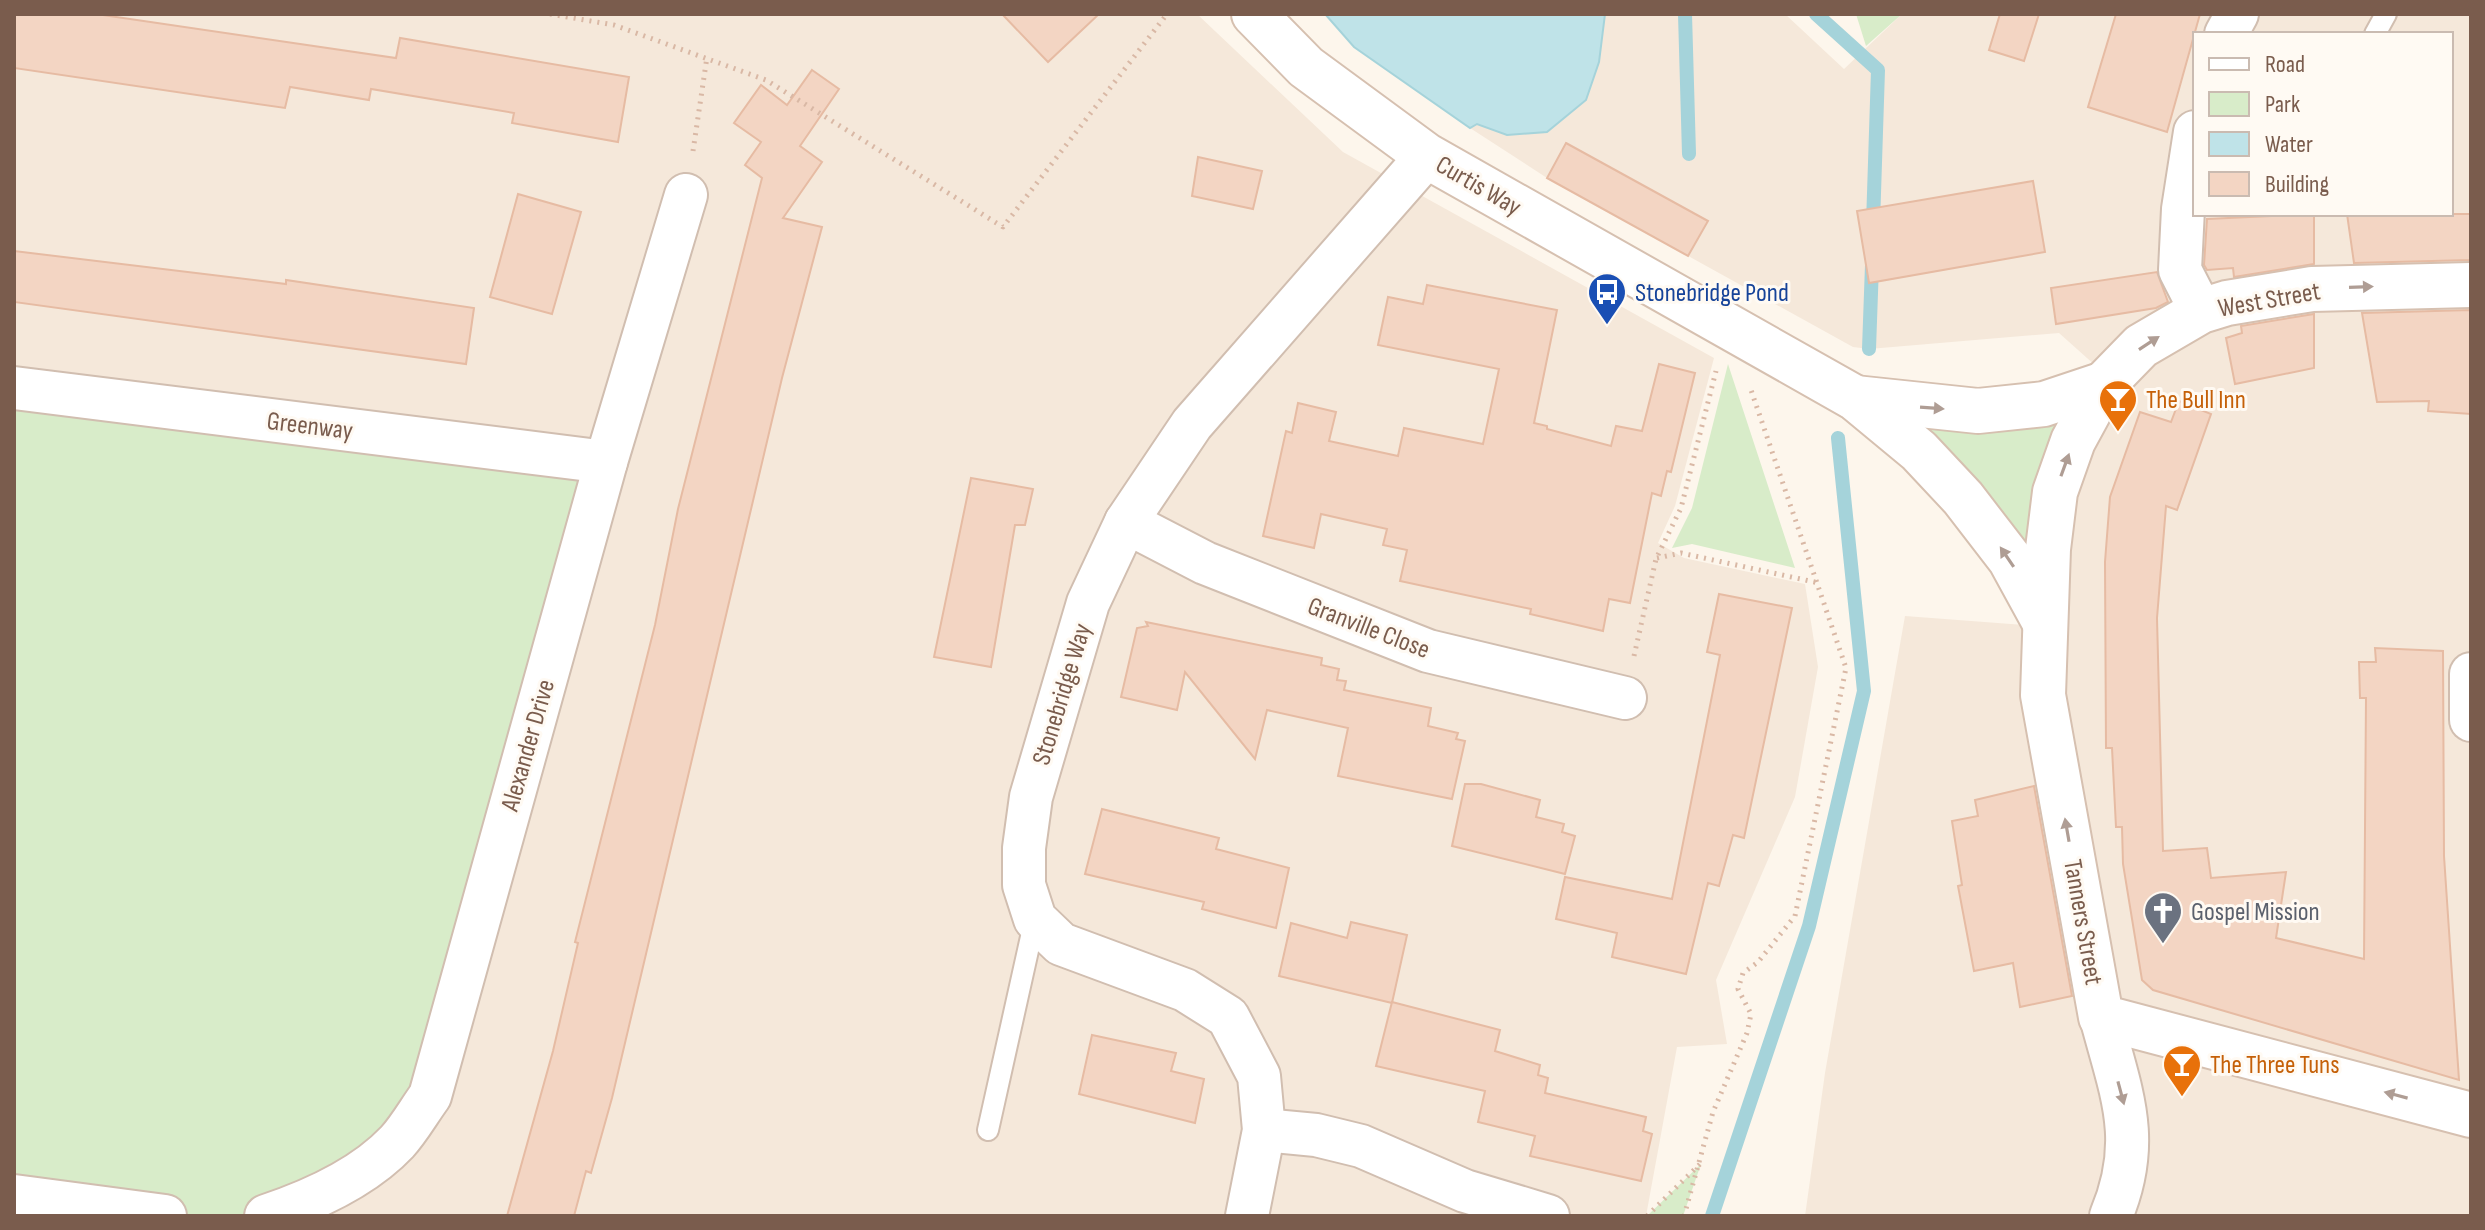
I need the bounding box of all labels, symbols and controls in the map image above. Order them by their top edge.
legend [2193,32,2453,216]
text: Road [2265,50,2305,79]
text: Park [2265,90,2300,119]
text: Water [2265,130,2313,159]
street label: Curtis Way [1430,150,1526,223]
text: Building [2265,170,2329,199]
bus stop icon: Stonebridge Pond [1586,271,1628,326]
street label: West Street [2216,276,2323,325]
place label: Stonebridge Pond [1635,278,1789,309]
one-way arrow [2349,281,2374,294]
one-way arrow [2138,335,2159,350]
bar icon: The Bull Inn [2097,378,2139,433]
place label: The Bull Inn [2146,385,2246,416]
one-way arrow [1920,402,1945,415]
street label: Greenway [265,406,354,447]
one-way arrow [2059,452,2072,476]
one-way arrow [2000,546,2015,567]
street label: Granville Close [1303,591,1434,666]
street label: Stonebridge Way [1026,620,1099,769]
street label: Alexander Drive [495,676,562,816]
one-way arrow [2060,817,2072,842]
street label: Tanners Street [2056,857,2109,988]
church icon: Gospel Mission [2142,890,2184,945]
place label: Gospel Mission [2191,897,2320,928]
bar icon: The Three Tuns [2161,1043,2203,1098]
place label: The Three Tuns [2210,1050,2340,1081]
one-way arrow [2115,1080,2127,1105]
one-way arrow [2383,1088,2407,1101]

